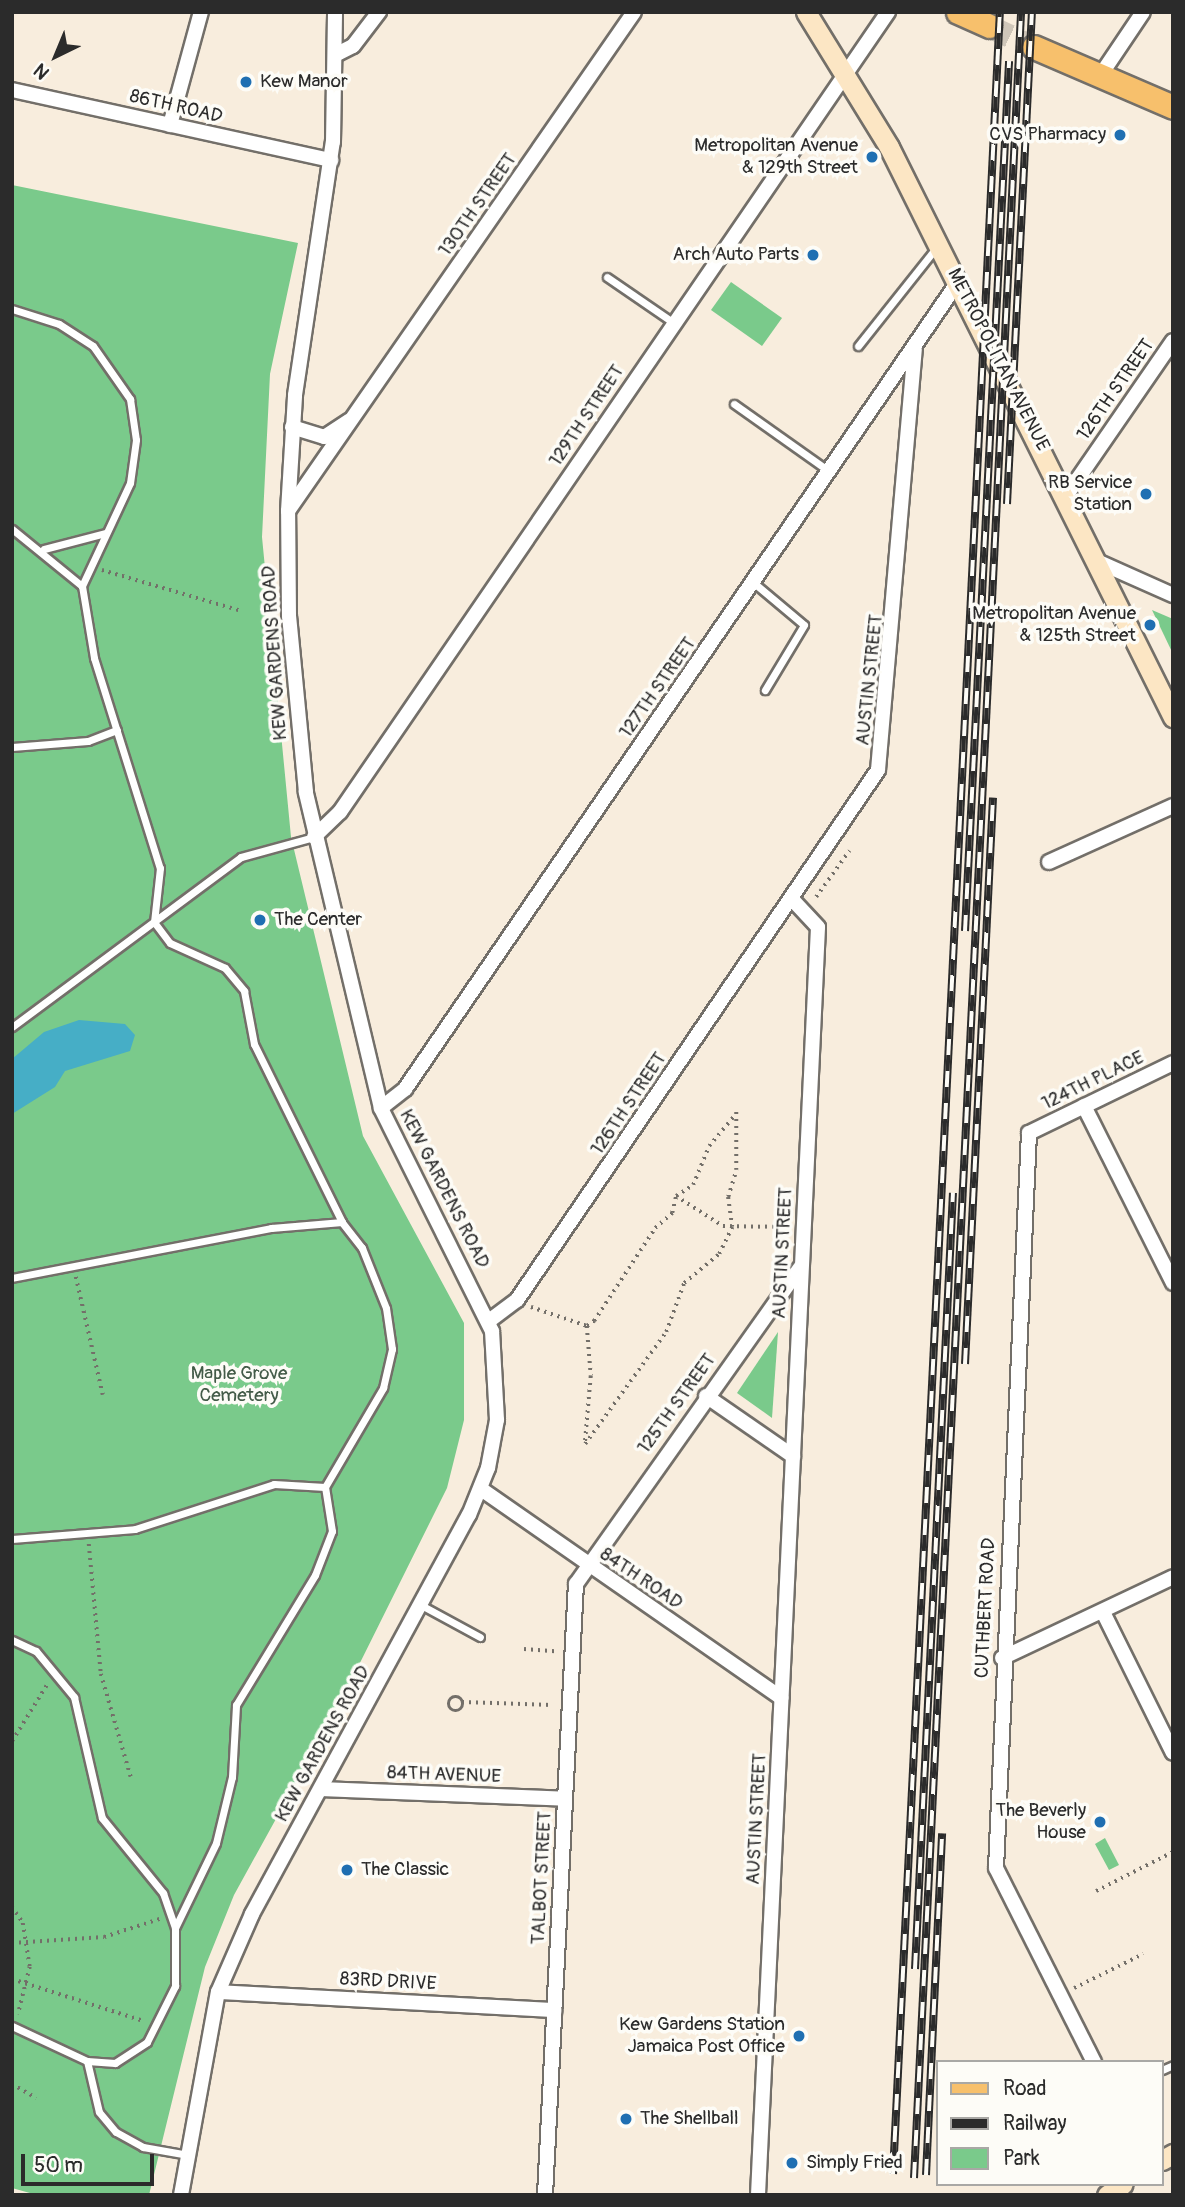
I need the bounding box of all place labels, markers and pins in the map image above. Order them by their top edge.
place label: Kew Manor [260,71,348,93]
marker: Kew Manor [238,74,254,90]
place label: CVS Pharmacy [989,124,1106,146]
marker: CVS Pharmacy [1112,127,1128,143]
place label: Metropolitan Avenue & 129th Street [694,135,858,179]
marker: Metropolitan Avenue & 129th Street [864,149,880,165]
place label: Arch Auto Parts [673,244,799,266]
marker: Arch Auto Parts [805,247,821,263]
place label: RB Service Station [1048,472,1132,516]
marker: RB Service Station [1138,486,1154,502]
place label: Metropolitan Avenue & 125th Street [972,603,1136,647]
marker: Metropolitan Avenue & 125th Street [1142,617,1158,633]
place label: The Center [274,909,362,931]
marker: The Center [252,912,268,928]
place label: The Beverly House [996,1800,1086,1844]
marker: The Beverly House [1092,1814,1108,1830]
place label: The Classic [361,1859,449,1881]
marker: The Classic [339,1862,355,1878]
place label: Kew Gardens Station Jamaica Post Office [619,2014,785,2058]
marker: Kew Gardens Station Jamaica Post Office [791,2028,807,2044]
place label: The Shellball [640,2108,739,2130]
marker: The Shellball [618,2111,634,2127]
place label: Simply Fried [806,2152,903,2174]
marker: Simply Fried [784,2155,800,2171]

